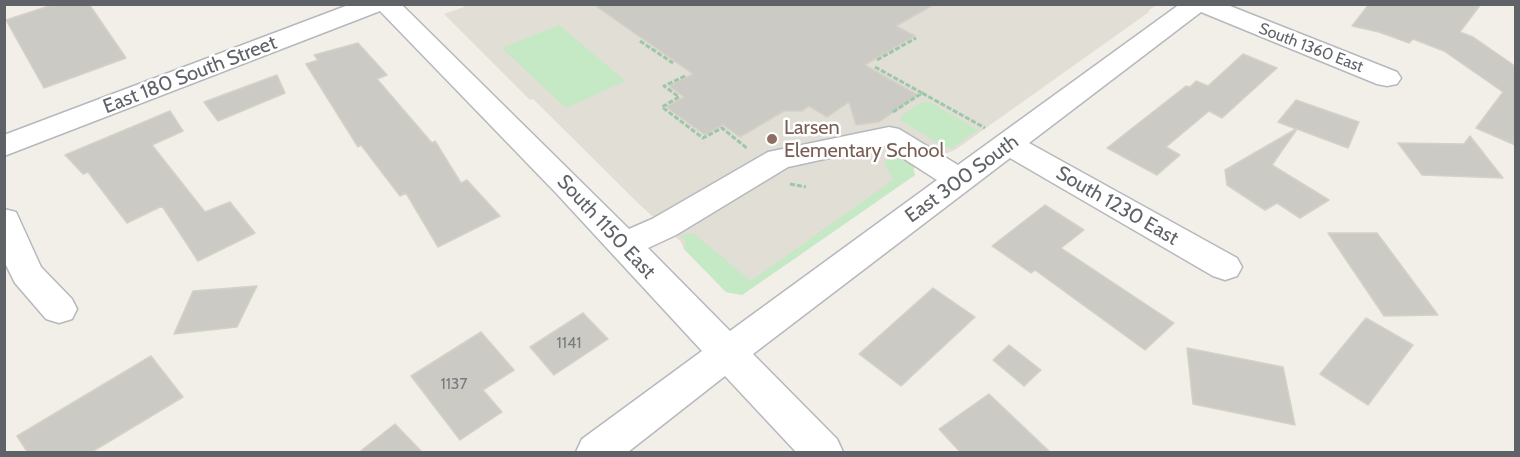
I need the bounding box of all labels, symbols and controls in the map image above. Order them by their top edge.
street label: South 1360 East [1256,19,1366,77]
street label: East 180 South Street [100,31,280,119]
place label: Larsen Elementary School [784,116,944,163]
street label: East 300 South [901,130,1023,228]
marker: Larsen Elementary School [765,132,779,146]
street label: South 1230 East [1052,161,1182,251]
street label: South 1150 East [552,170,660,284]
house number: 1141 [557,333,581,353]
house number: 1137 [440,374,468,394]

